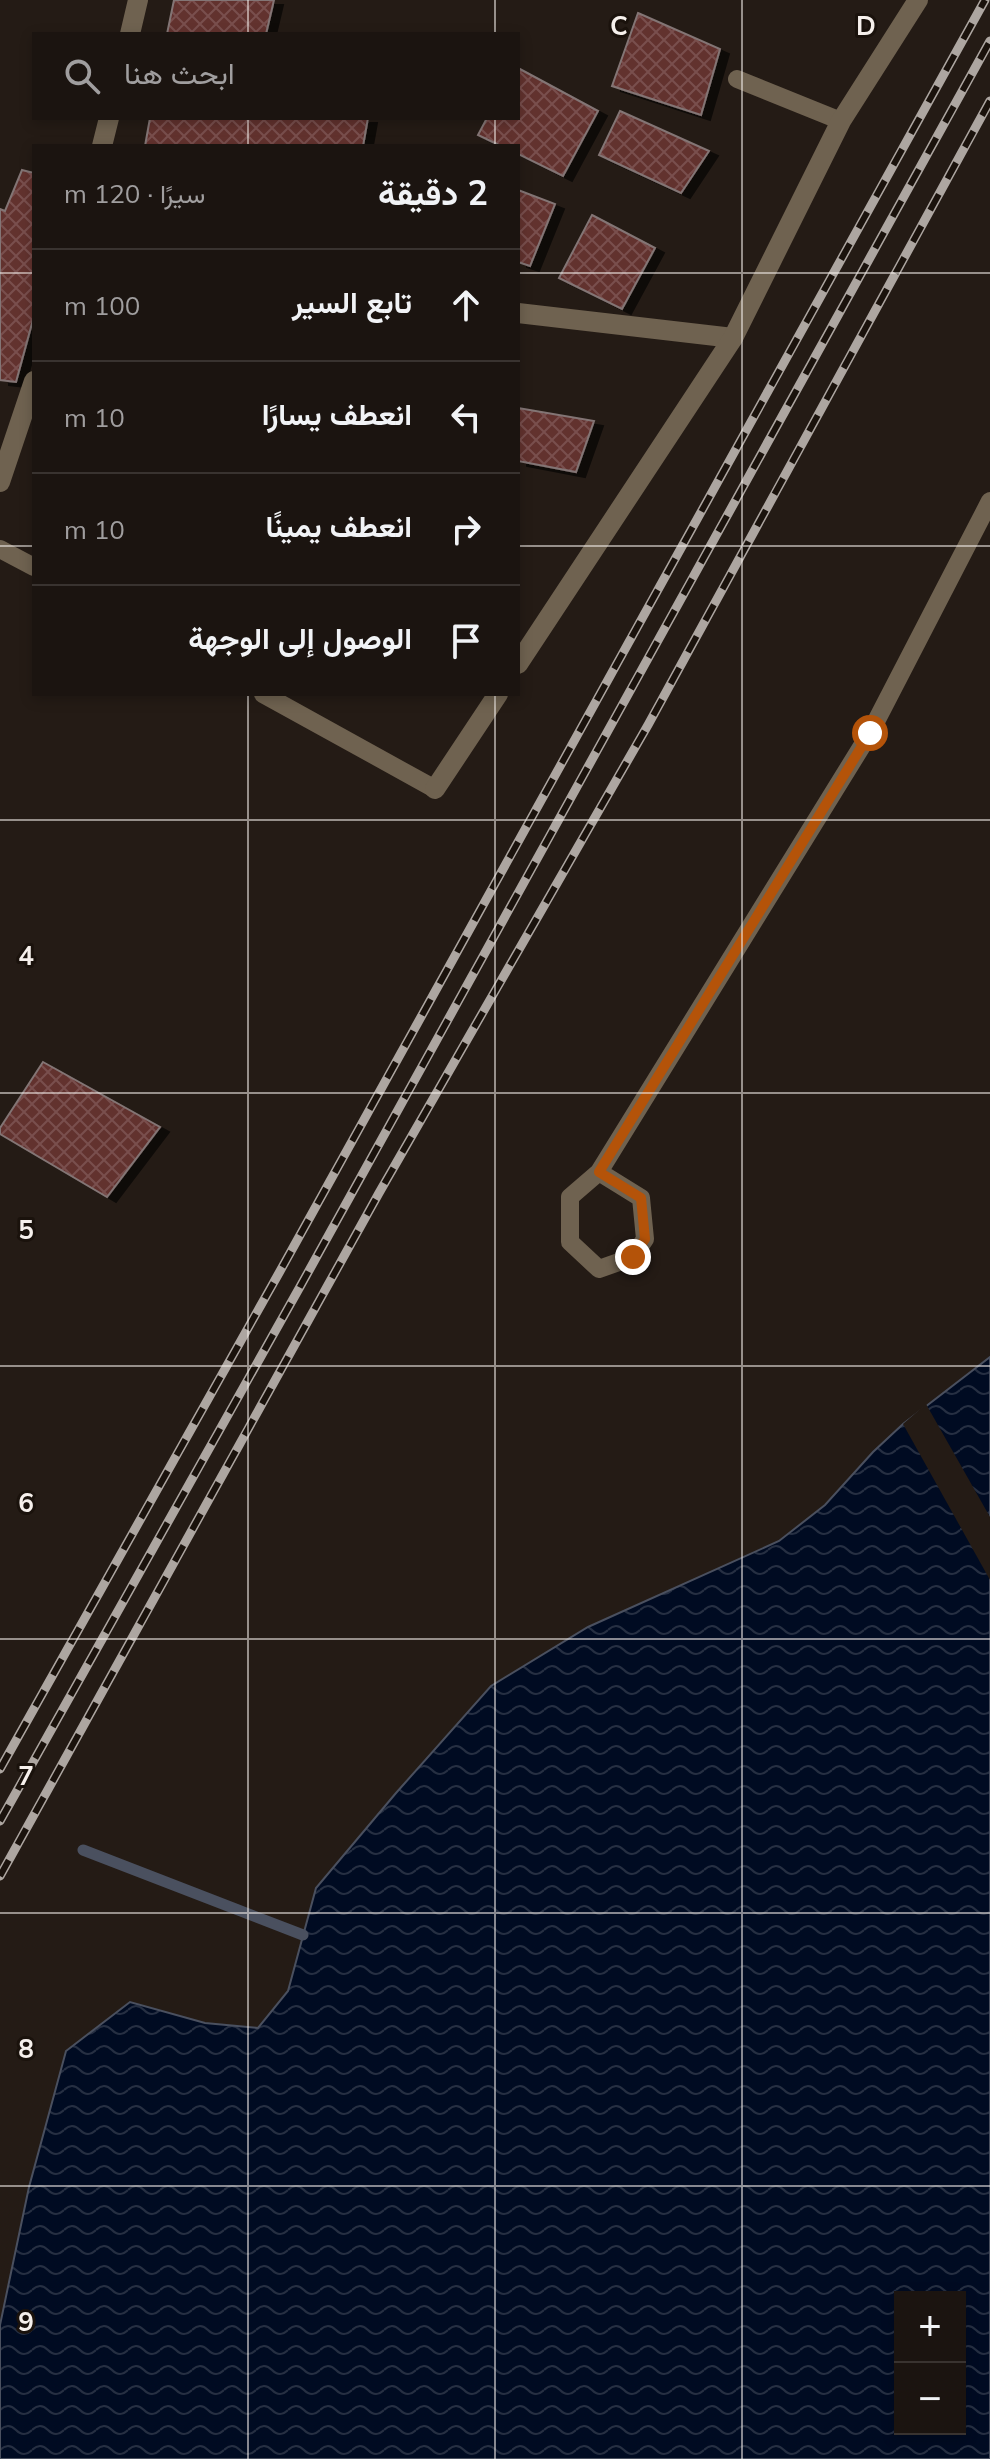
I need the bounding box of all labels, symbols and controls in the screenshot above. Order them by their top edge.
text: C [610,9,628,42]
text: D [856,9,876,42]
search box [32,32,520,120]
icon: search [60,54,104,98]
text: ابحث هنا [124,54,235,92]
text: 2 دقيقة [378,171,488,214]
text: سيرًا · 120 m [64,177,205,210]
text: تابع السير [292,283,412,321]
icon: ahead [444,283,488,327]
text: 100 m [64,289,140,322]
text: انعطف يسارًا [262,395,412,433]
icon: left [444,395,488,439]
text: 10 m [64,401,125,434]
text: انعطف يمينًا [266,507,412,545]
icon: right [444,507,488,551]
text: 10 m [64,513,125,546]
text: الوصول إلى الوجهة [188,619,412,657]
icon: arrive [444,619,488,663]
route start [852,715,888,751]
text: 4 [18,939,34,972]
text: 5 [18,1213,34,1246]
route end [615,1239,651,1275]
text: 6 [18,1486,34,1519]
text: 7 [18,1759,34,1792]
text: 8 [18,2032,34,2065]
map controls [894,2291,966,2435]
button: + [894,2291,966,2363]
text: 9 [18,2305,34,2338]
button: − [894,2363,966,2435]

